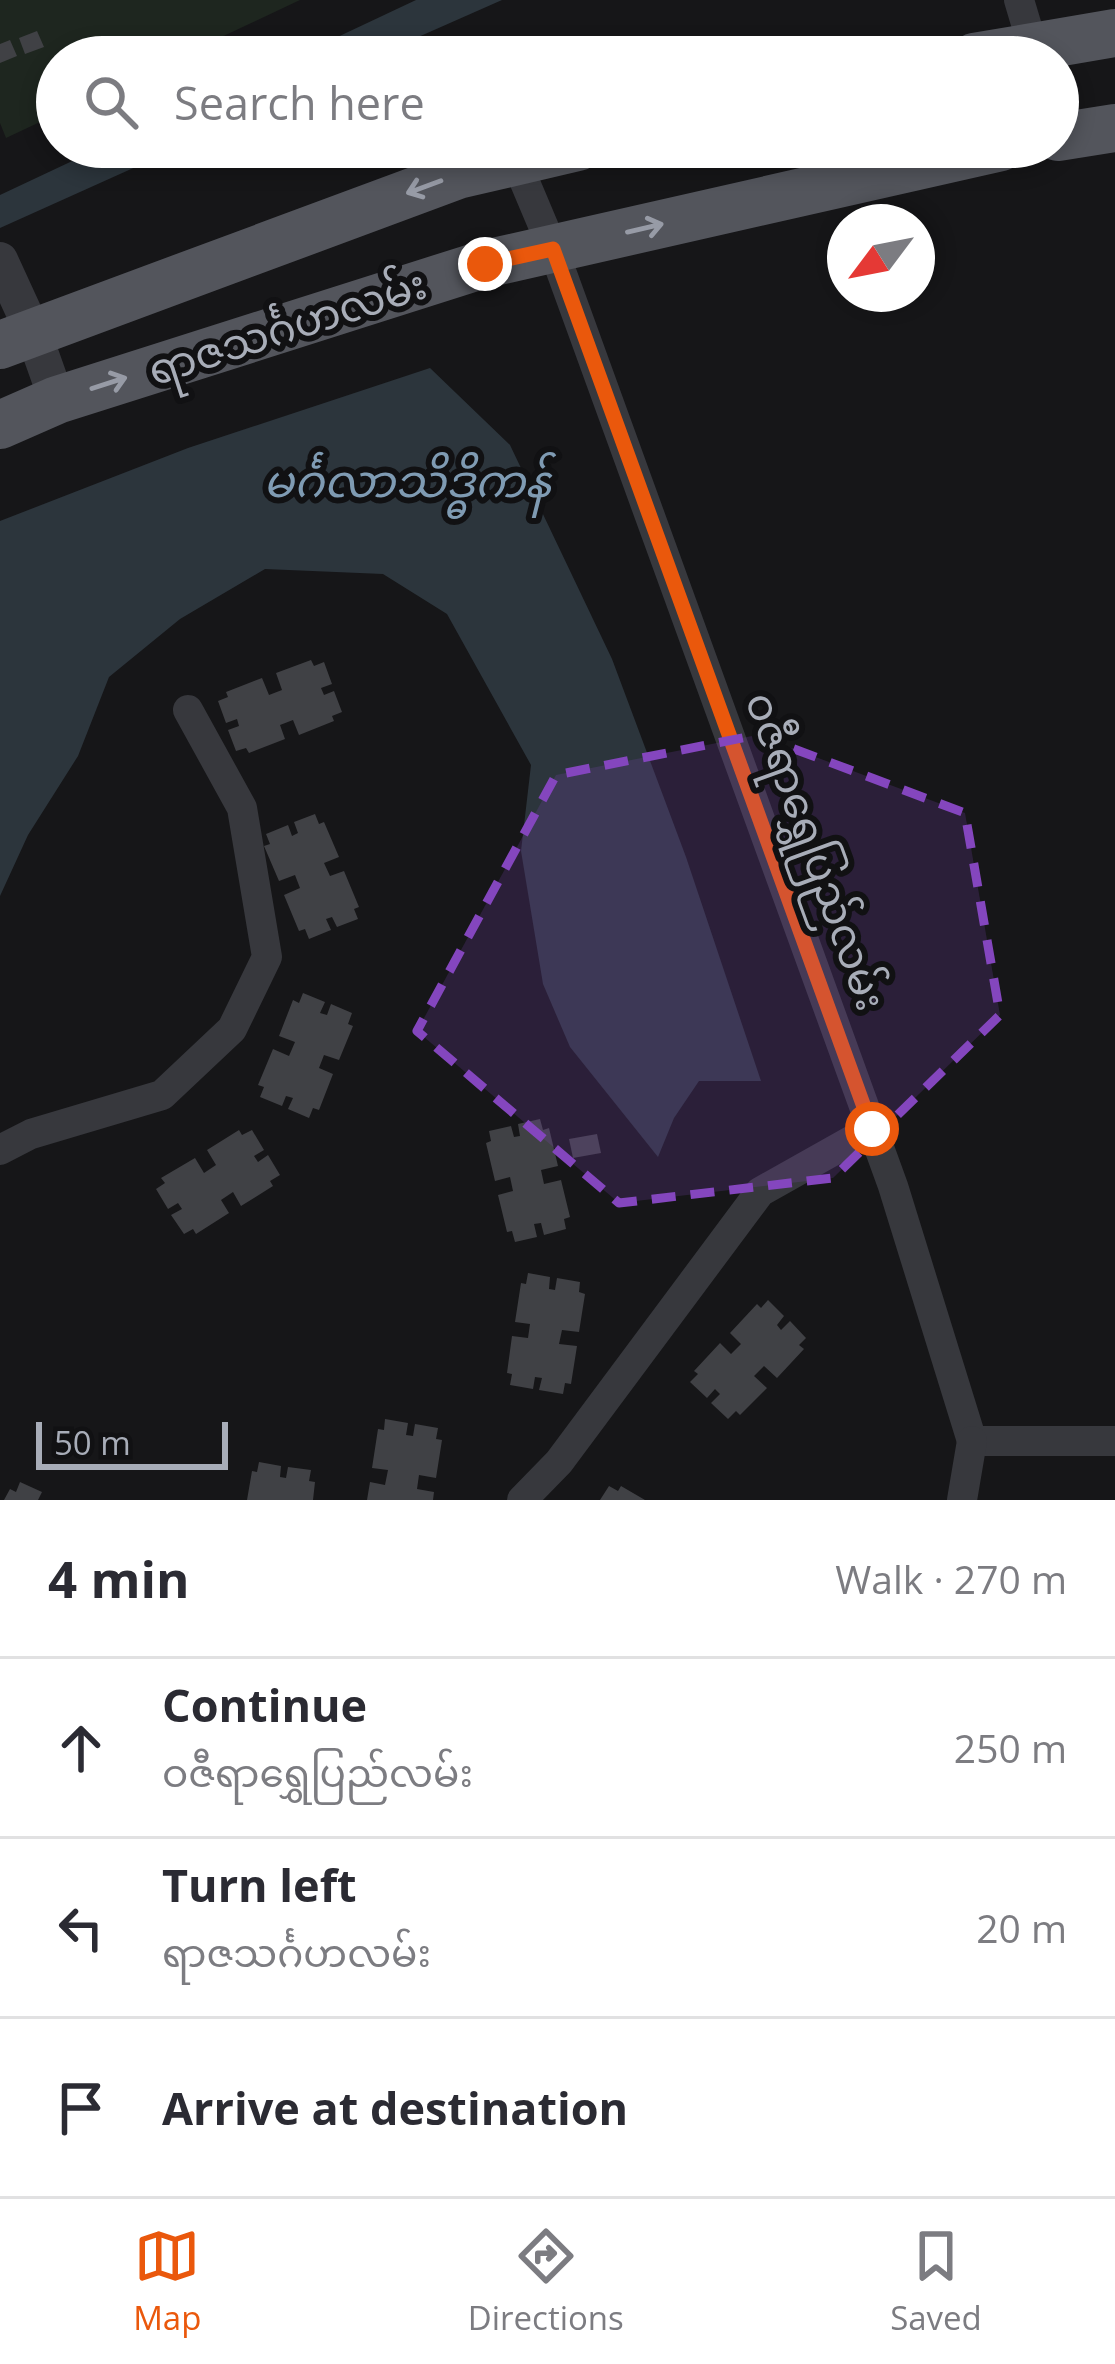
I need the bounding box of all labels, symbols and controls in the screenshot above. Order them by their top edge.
search box [36,36,1079,168]
icon: search [78,69,144,135]
text: Search here [174,72,425,133]
one-way arrow [406,178,443,200]
north arrow [827,204,935,312]
one-way arrow [625,216,663,238]
route end [458,237,512,291]
street label: ရာဇသင်္ဂဟလမ်း [140,254,436,405]
one-way arrow [89,371,127,393]
water label: မင်္ဂလာသိဒ္ဓိကန် [263,449,557,520]
street label: ဝဇီရာရွှေပြည်လမ်း [726,683,901,1020]
route start [845,1102,899,1156]
scale bar [36,1416,228,1469]
text: 50 m [54,1420,131,1465]
text: 4 min [48,1543,190,1613]
text: Walk · 270 m [835,1552,1067,1605]
text: Continue [162,1674,367,1735]
icon: ahead [48,1715,114,1781]
text: 250 m [954,1721,1067,1774]
text: ဝဇီရာရွှေပြည်လမ်း [162,1745,473,1798]
text: Turn left [162,1854,357,1915]
icon: left [48,1895,114,1961]
text: 20 m [976,1901,1067,1954]
text: ရာဇသင်္ဂဟလမ်း [162,1925,431,1978]
icon: arrive [48,2075,114,2141]
text: Arrive at destination [162,2077,628,2138]
tab: Map [133,2223,201,2340]
tab: Directions [468,2223,624,2340]
tab: Saved [890,2223,982,2340]

